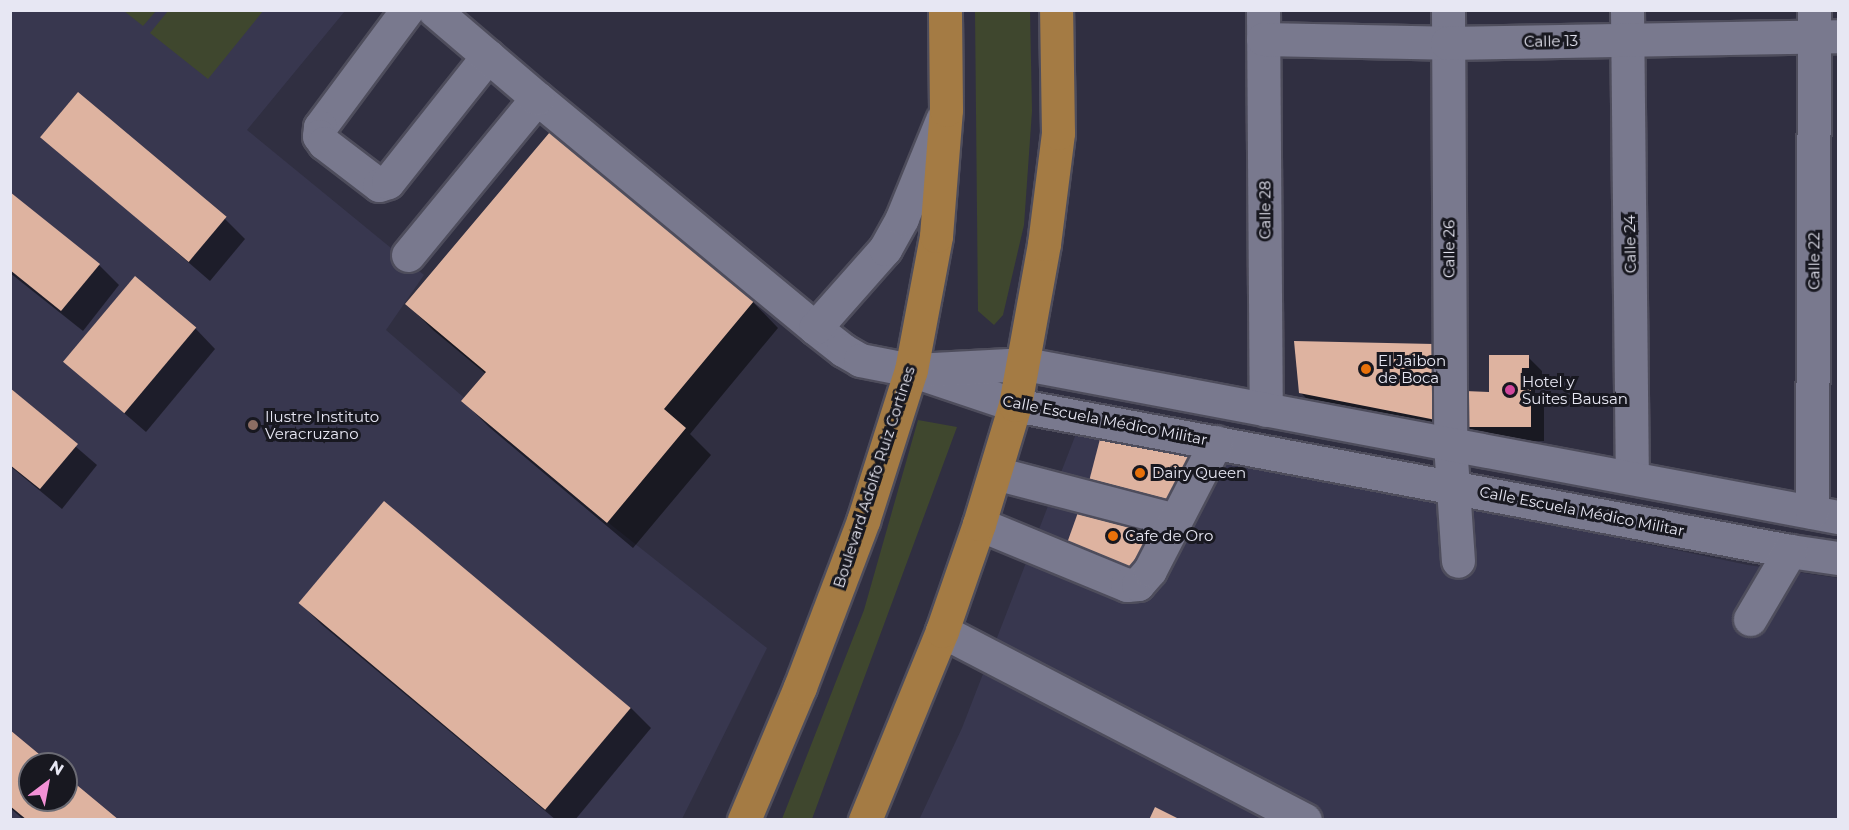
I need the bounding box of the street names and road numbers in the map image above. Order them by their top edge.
street label: Calle 13 [1524,32,1578,50]
street label: Calle 28 [1256,181,1274,239]
street label: Calle 24 [1620,215,1640,273]
street label: Calle 26 [1440,220,1458,278]
street label: Calle 22 [1805,232,1823,290]
street label: Boulevard Adolfo Ruiz Cortines [830,364,918,590]
street label: Calle Escuela Médico Militar [1001,391,1209,449]
street label: Calle Escuela Médico Militar [1478,482,1686,540]

